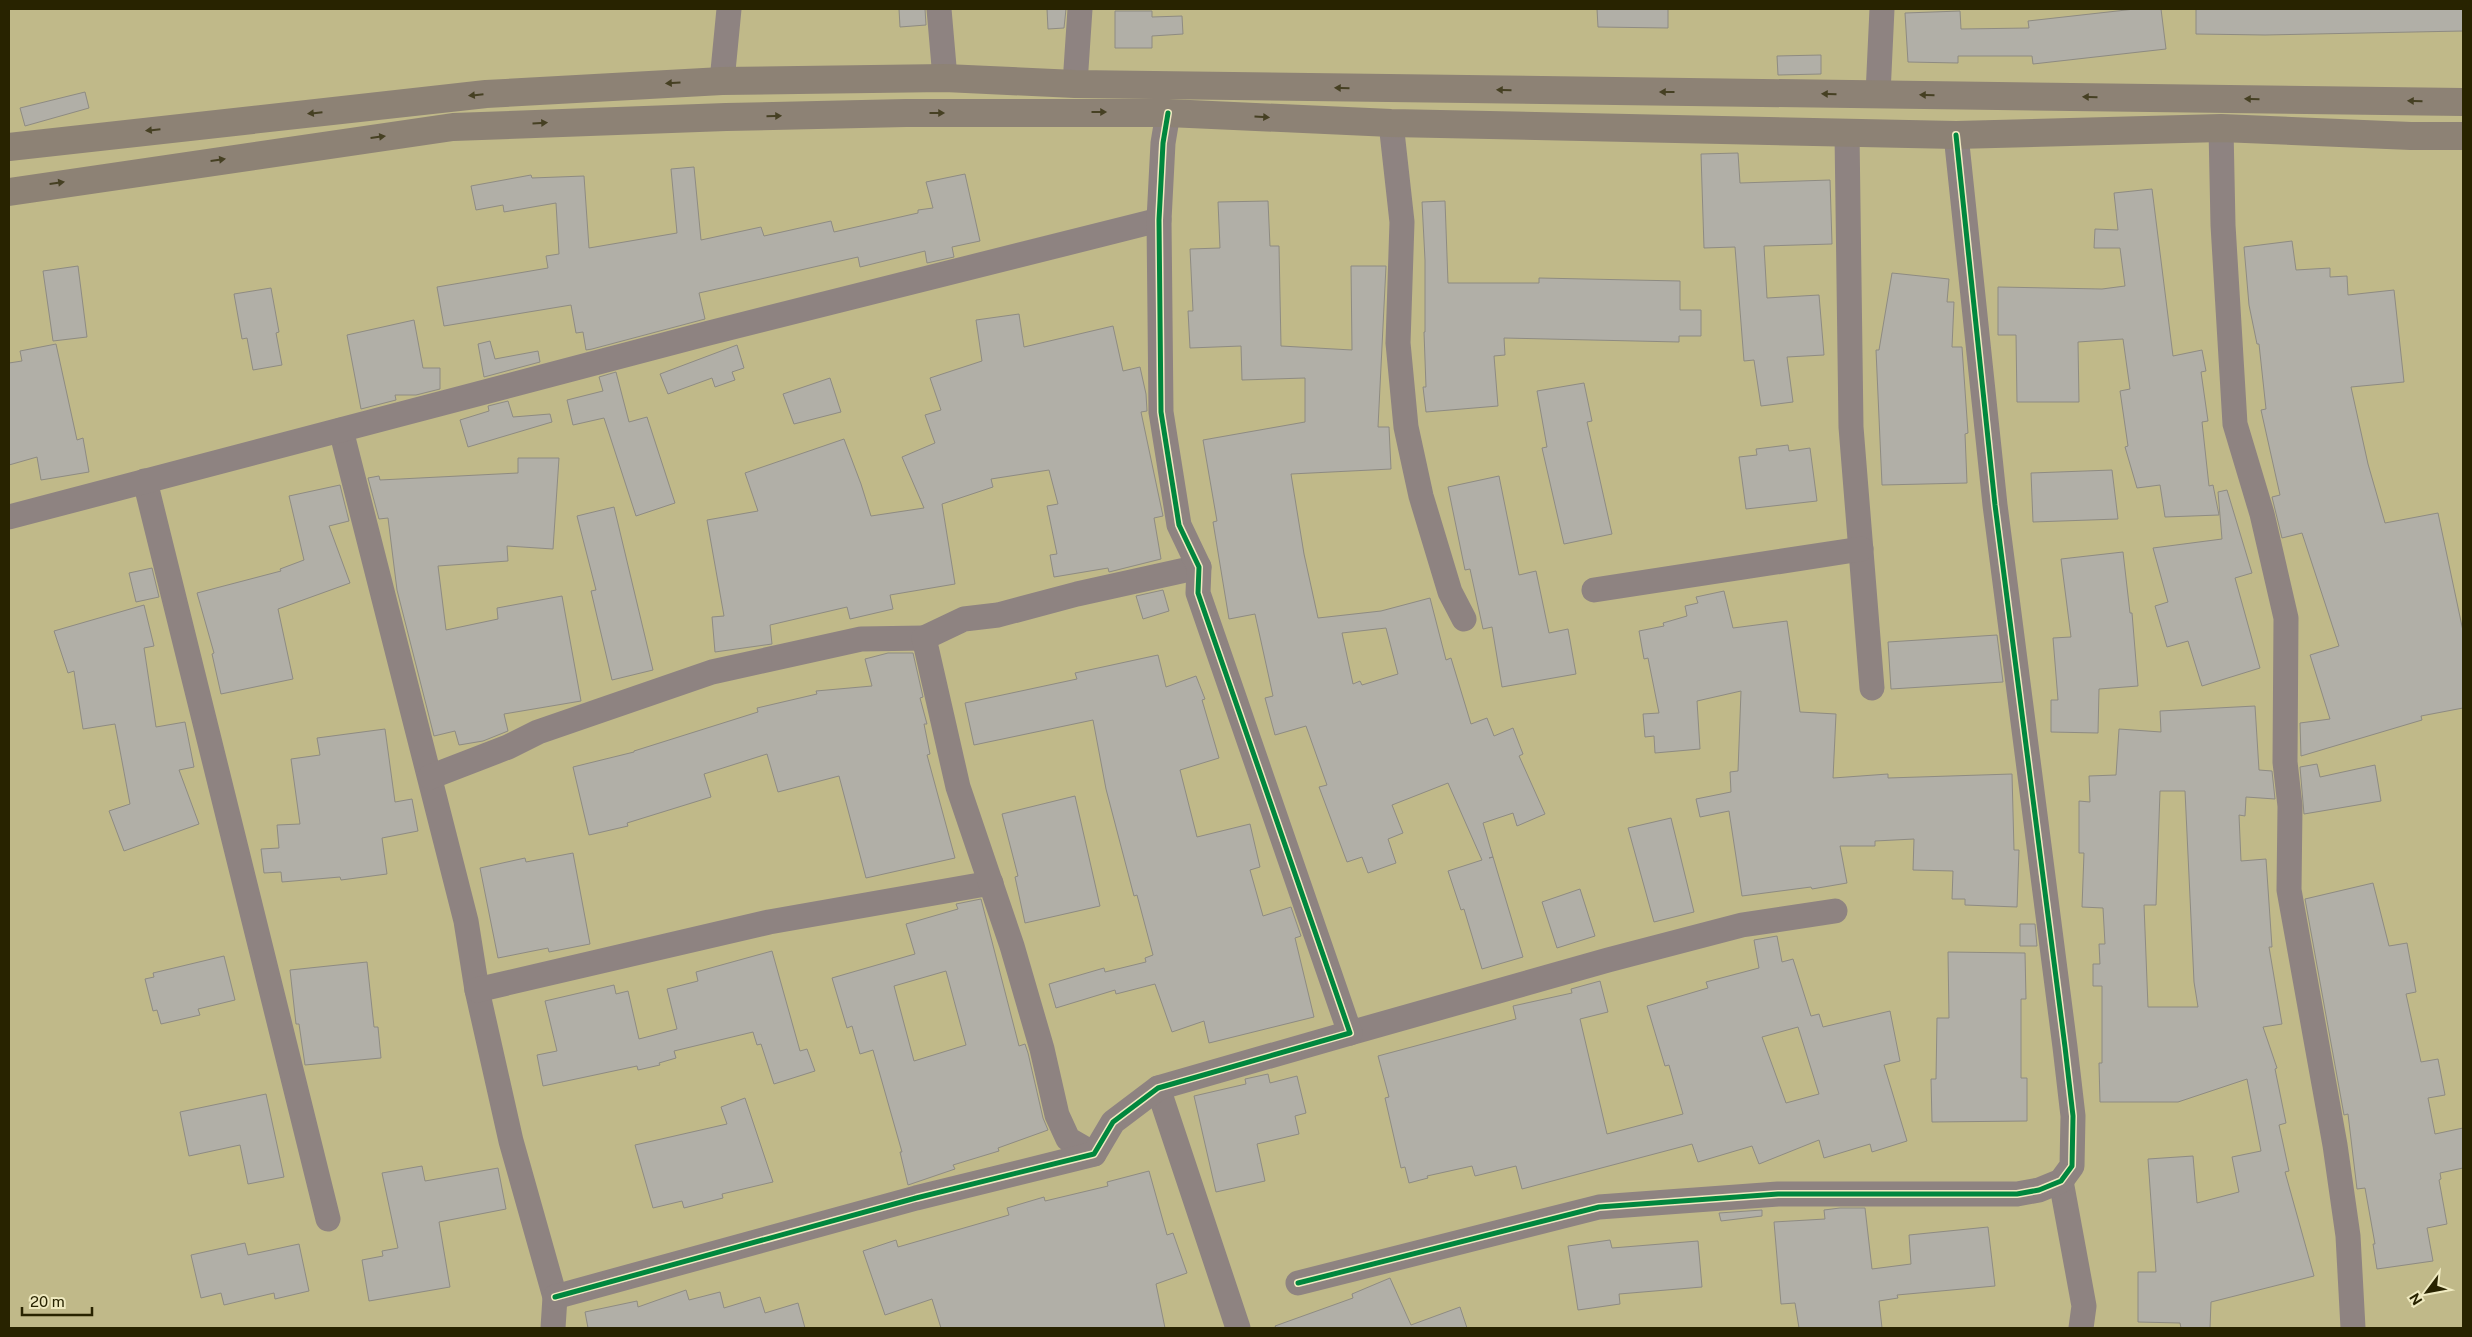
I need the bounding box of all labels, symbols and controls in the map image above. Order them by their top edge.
one-way arrow [665,80,681,88]
one-way arrow [1334,84,1350,92]
one-way arrow [1496,86,1512,94]
one-way arrow [1659,88,1675,96]
one-way arrow [1821,89,1837,97]
one-way arrow [468,91,484,99]
one-way arrow [1919,91,1935,99]
one-way arrow [2081,93,2097,101]
one-way arrow [2244,95,2260,103]
one-way arrow [2406,97,2422,105]
one-way arrow [1091,108,1107,116]
one-way arrow [306,109,322,117]
one-way arrow [929,109,945,117]
one-way arrow [767,112,783,120]
one-way arrow [1254,114,1270,122]
one-way arrow [532,119,548,127]
one-way arrow [145,126,161,134]
one-way arrow [371,133,387,141]
one-way arrow [210,156,226,164]
one-way arrow [49,179,65,187]
north arrow [2402,1267,2452,1317]
scale bar [22,1284,92,1316]
text: N [2406,1290,2426,1308]
text: 20 m [30,1293,65,1310]

